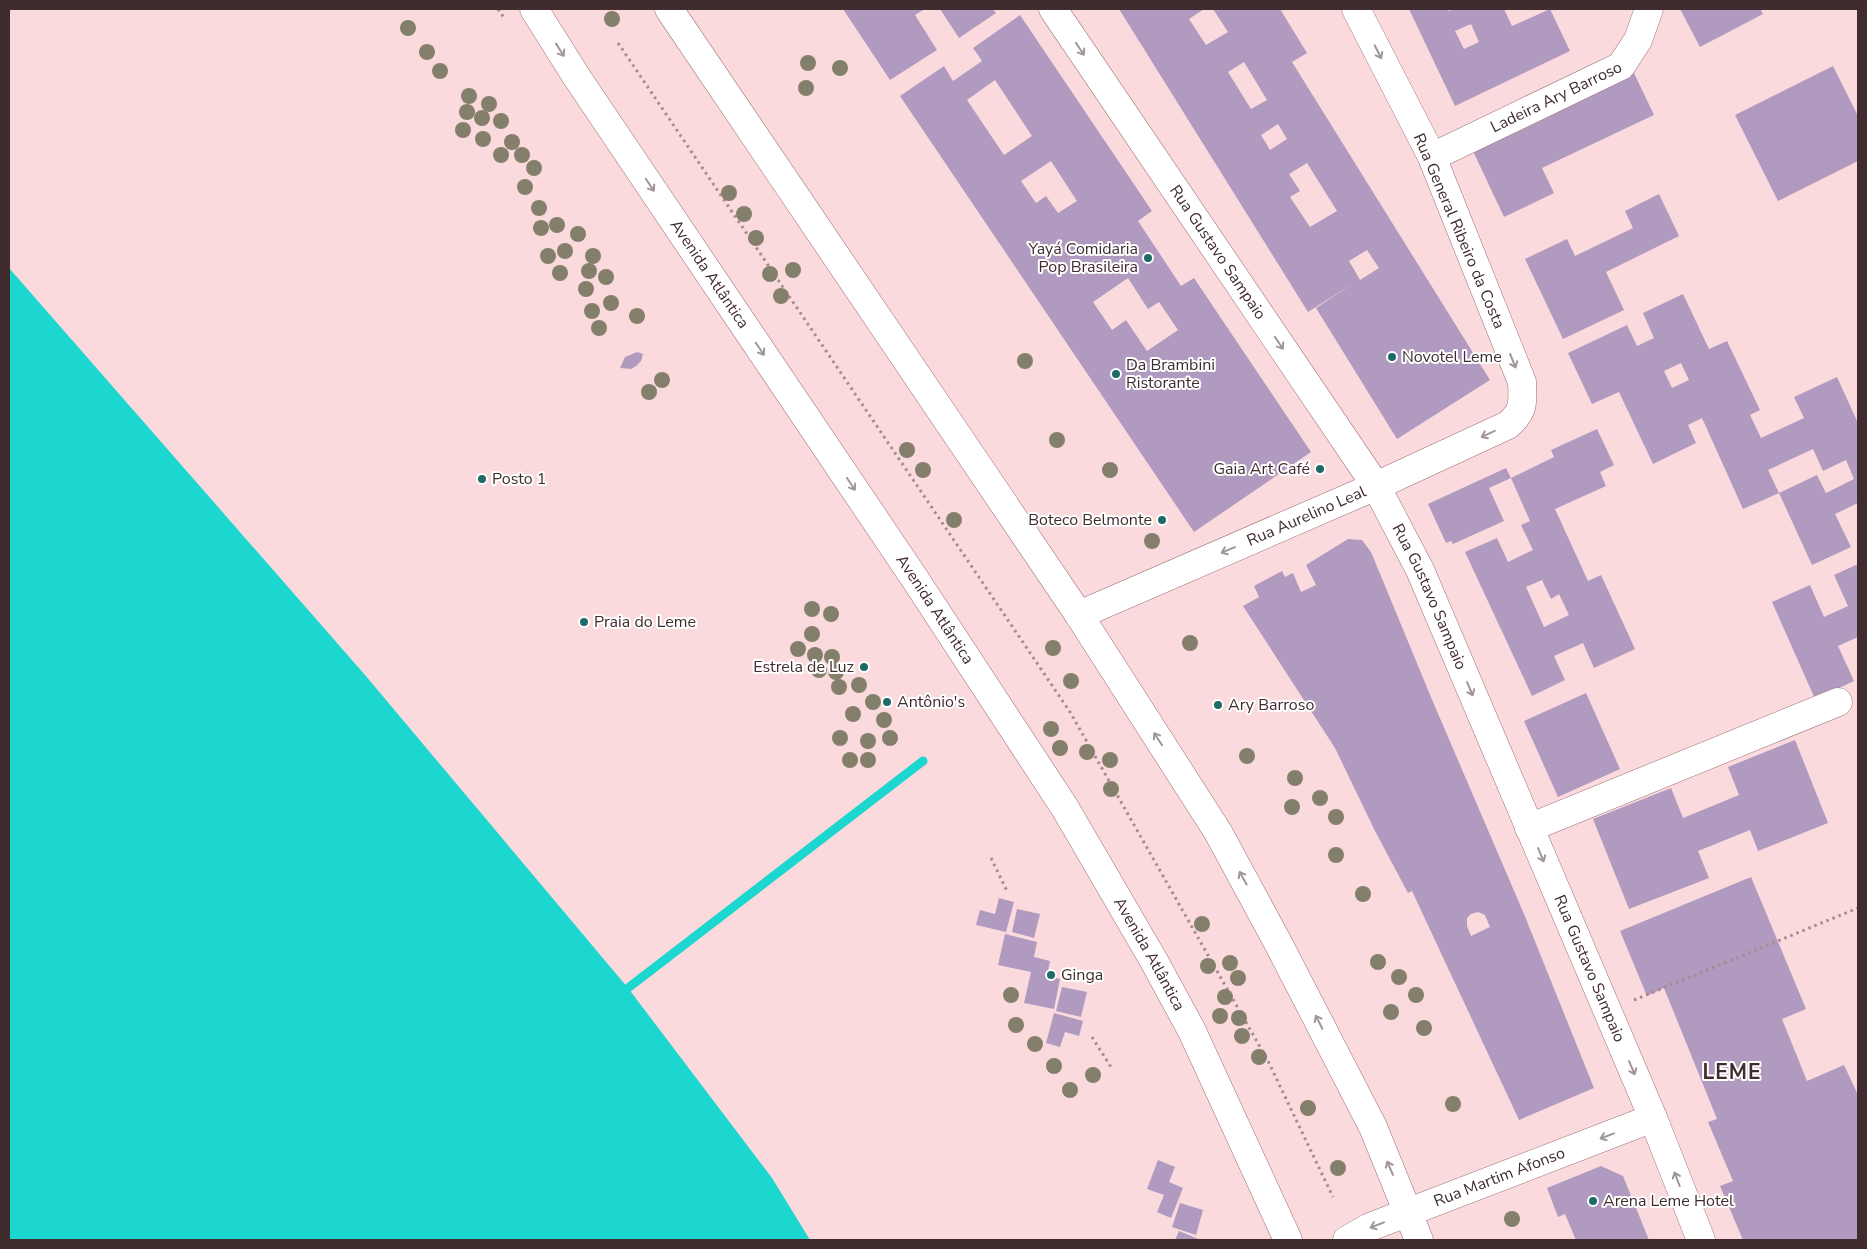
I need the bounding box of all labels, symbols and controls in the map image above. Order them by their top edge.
one-way arrow [1075,42,1085,56]
one-way arrow [554,43,565,57]
one-way arrow [1374,44,1383,59]
street label: Ladeira Ary Barroso [1487,56,1626,138]
street label: Rua General Ribeiro da Costa [1408,130,1510,332]
one-way arrow [645,178,655,192]
street label: Rua Gustavo Sampaio [1164,181,1271,324]
street label: Avenida Atlântica [665,215,754,333]
place label: Yayá Comidaria Pop Brasileira [1027,238,1138,278]
marker: Yayá Comidaria Pop Brasileira [1142,252,1154,264]
one-way arrow [1274,336,1284,350]
one-way arrow [755,342,765,356]
place label: Novotel Leme [1402,346,1502,368]
marker: Novotel Leme [1386,351,1398,363]
one-way arrow [1509,353,1518,368]
place label: Da Brambini Ristorante [1126,354,1215,394]
marker: Da Brambini Ristorante [1110,368,1122,380]
one-way arrow [1481,430,1496,439]
place label: Gaia Art Café [1213,458,1310,480]
marker: Gaia Art Café [1314,463,1326,475]
place label: Posto 1 [492,468,546,490]
marker: Posto 1 [476,473,488,485]
one-way arrow [846,477,856,491]
street label: Rua Aurelino Leal [1243,480,1370,552]
place label: Boteco Belmonte [1028,509,1152,531]
marker: Boteco Belmonte [1156,514,1168,526]
street label: Rua Gustavo Sampaio [1387,520,1472,673]
one-way arrow [1221,546,1236,556]
street label: Avenida Atlântica [891,550,979,669]
place label: Praia do Leme [594,611,696,633]
marker: Praia do Leme [578,616,590,628]
place label: Estrela de Luz [753,656,854,678]
marker: Estrela de Luz [858,661,870,673]
one-way arrow [1466,681,1476,696]
place label: Antônio's [897,691,965,713]
place label: Ary Barroso [1228,694,1314,716]
marker: Antônio's [881,696,893,708]
marker: Ary Barroso [1212,699,1224,711]
one-way arrow [1153,733,1163,747]
one-way arrow [1537,847,1546,862]
one-way arrow [1238,871,1248,886]
street label: Rua Gustavo Sampaio [1548,891,1631,1046]
street label: Avenida Atlântica [1108,893,1190,1015]
place label: Ginga [1061,964,1103,986]
marker: Ginga [1045,969,1057,981]
one-way arrow [1314,1015,1323,1030]
district label: LEME [1702,1058,1762,1086]
one-way arrow [1627,1060,1637,1075]
one-way arrow [1600,1132,1615,1141]
street label: Rua Martim Afonso [1430,1142,1568,1212]
one-way arrow [1384,1161,1394,1176]
one-way arrow [1671,1171,1680,1186]
place label: Arena Leme Hotel [1603,1190,1734,1212]
marker: Arena Leme Hotel [1587,1195,1599,1207]
one-way arrow [1370,1220,1385,1230]

